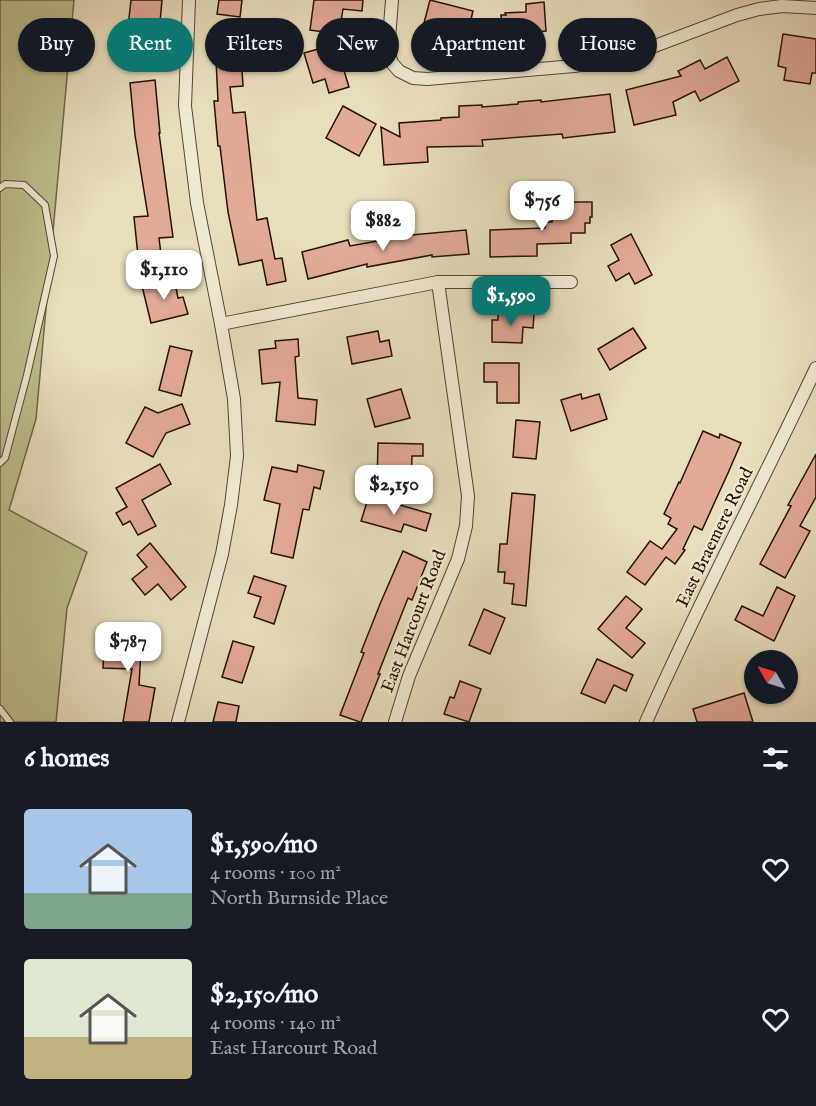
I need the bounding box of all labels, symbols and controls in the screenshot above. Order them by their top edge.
chip: Buy [18,18,95,72]
chip: Rent [107,18,193,72]
chip: Filters [205,18,304,72]
chip: New [316,18,399,72]
chip: Apartment [411,18,546,72]
chip: House [558,18,657,72]
pin: $756 [506,181,578,232]
text: $756 [524,188,560,213]
pin: $882 [347,201,419,252]
text: $882 [365,208,401,233]
pin: $1,110 [115,250,213,301]
text: $1,110 [140,257,188,282]
pin: $1,590 [462,276,560,327]
text: $1,590 [486,283,536,308]
street label: East Braemere Road [672,464,759,611]
pin: $2,150 [345,465,443,516]
text: $2,150 [369,472,419,497]
street label: East Harcourt Road [377,547,452,696]
pin: $787 [92,622,164,673]
text: $787 [109,629,147,654]
north arrow [744,650,798,704]
map controls [744,650,798,704]
text: 6 homes [24,742,109,775]
icon: filters [759,742,792,775]
text: $1,590/mo [210,828,317,861]
icon: home [72,833,144,905]
icon: heart [759,853,792,886]
text: 4 rooms · 100 m² [210,861,341,886]
text: North Burnside Place [210,886,388,911]
text: $2,150/mo [210,978,318,1011]
icon: home [72,983,144,1055]
icon: heart [759,1003,792,1036]
text: 4 rooms · 140 m² [210,1011,341,1036]
text: East Harcourt Road [210,1036,377,1061]

